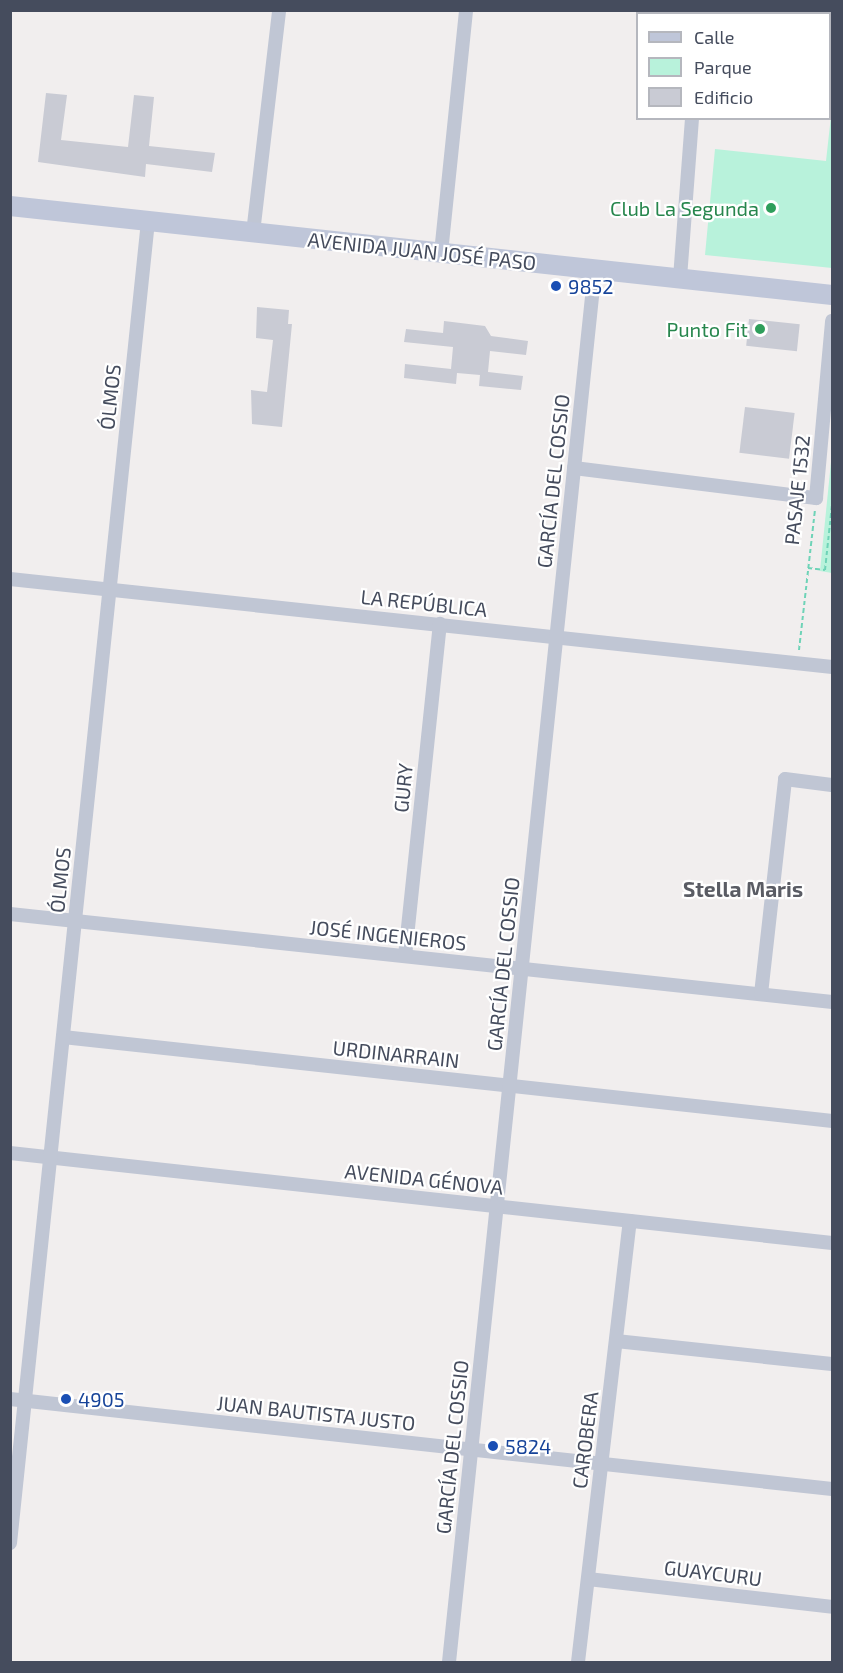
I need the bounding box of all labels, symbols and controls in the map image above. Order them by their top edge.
legend [636,12,831,120]
text: Calle [694,26,735,48]
text: Parque [694,56,752,78]
text: Edificio [694,86,753,108]
place label: Club La Segunda [610,196,759,220]
marker: Club La Segunda [764,201,778,215]
street label: AVENIDA JUAN JOSÉ PASO [306,227,538,275]
place label: 9852 [568,274,614,298]
marker: 9852 [549,279,563,293]
place label: Punto Fit [666,317,748,341]
marker: Punto Fit [753,322,767,336]
street label: ÓLMOS [95,363,125,431]
street label: GARCÍA DEL COSSIO [532,392,574,570]
street label: PASAJE 1532 [779,434,815,546]
street label: LA REPÚBLICA [359,584,489,622]
street label: GURY [388,762,418,814]
street label: ÓLMOS [45,846,75,914]
street label: GARCÍA DEL COSSIO [482,875,524,1053]
district label: Stella Maris [683,876,803,902]
street label: JOSÉ INGENIEROS [308,915,468,955]
street label: URDINARRAIN [331,1035,461,1073]
street label: AVENIDA GÉNOVA [343,1159,505,1199]
street label: GARCÍA DEL COSSIO [431,1358,473,1536]
place label: 4905 [78,1387,125,1411]
street label: CAROBERA [567,1390,603,1490]
street label: JUAN BAUTISTA JUSTO [215,1391,417,1435]
marker: 4905 [59,1392,73,1406]
place label: 5824 [505,1434,551,1458]
marker: 5824 [486,1439,500,1453]
street label: GUAYCURU [663,1555,763,1591]

